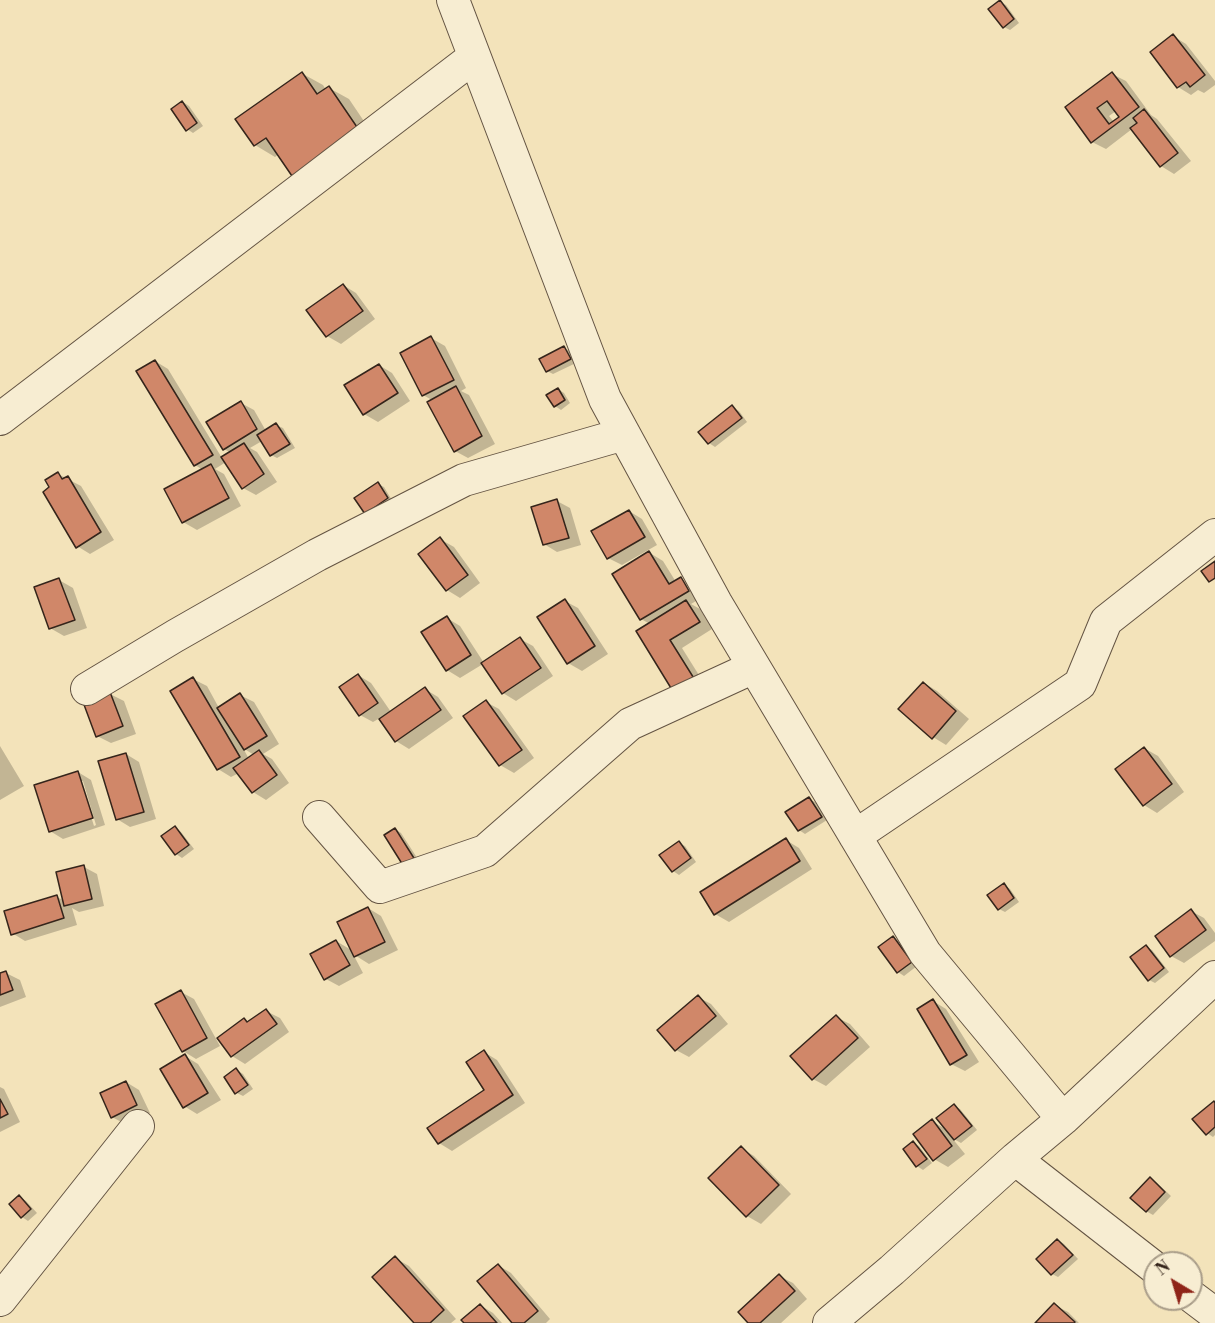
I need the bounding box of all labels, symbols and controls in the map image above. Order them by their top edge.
north arrow [1143,1251,1203,1311]
text: N [1152,1257,1174,1280]

